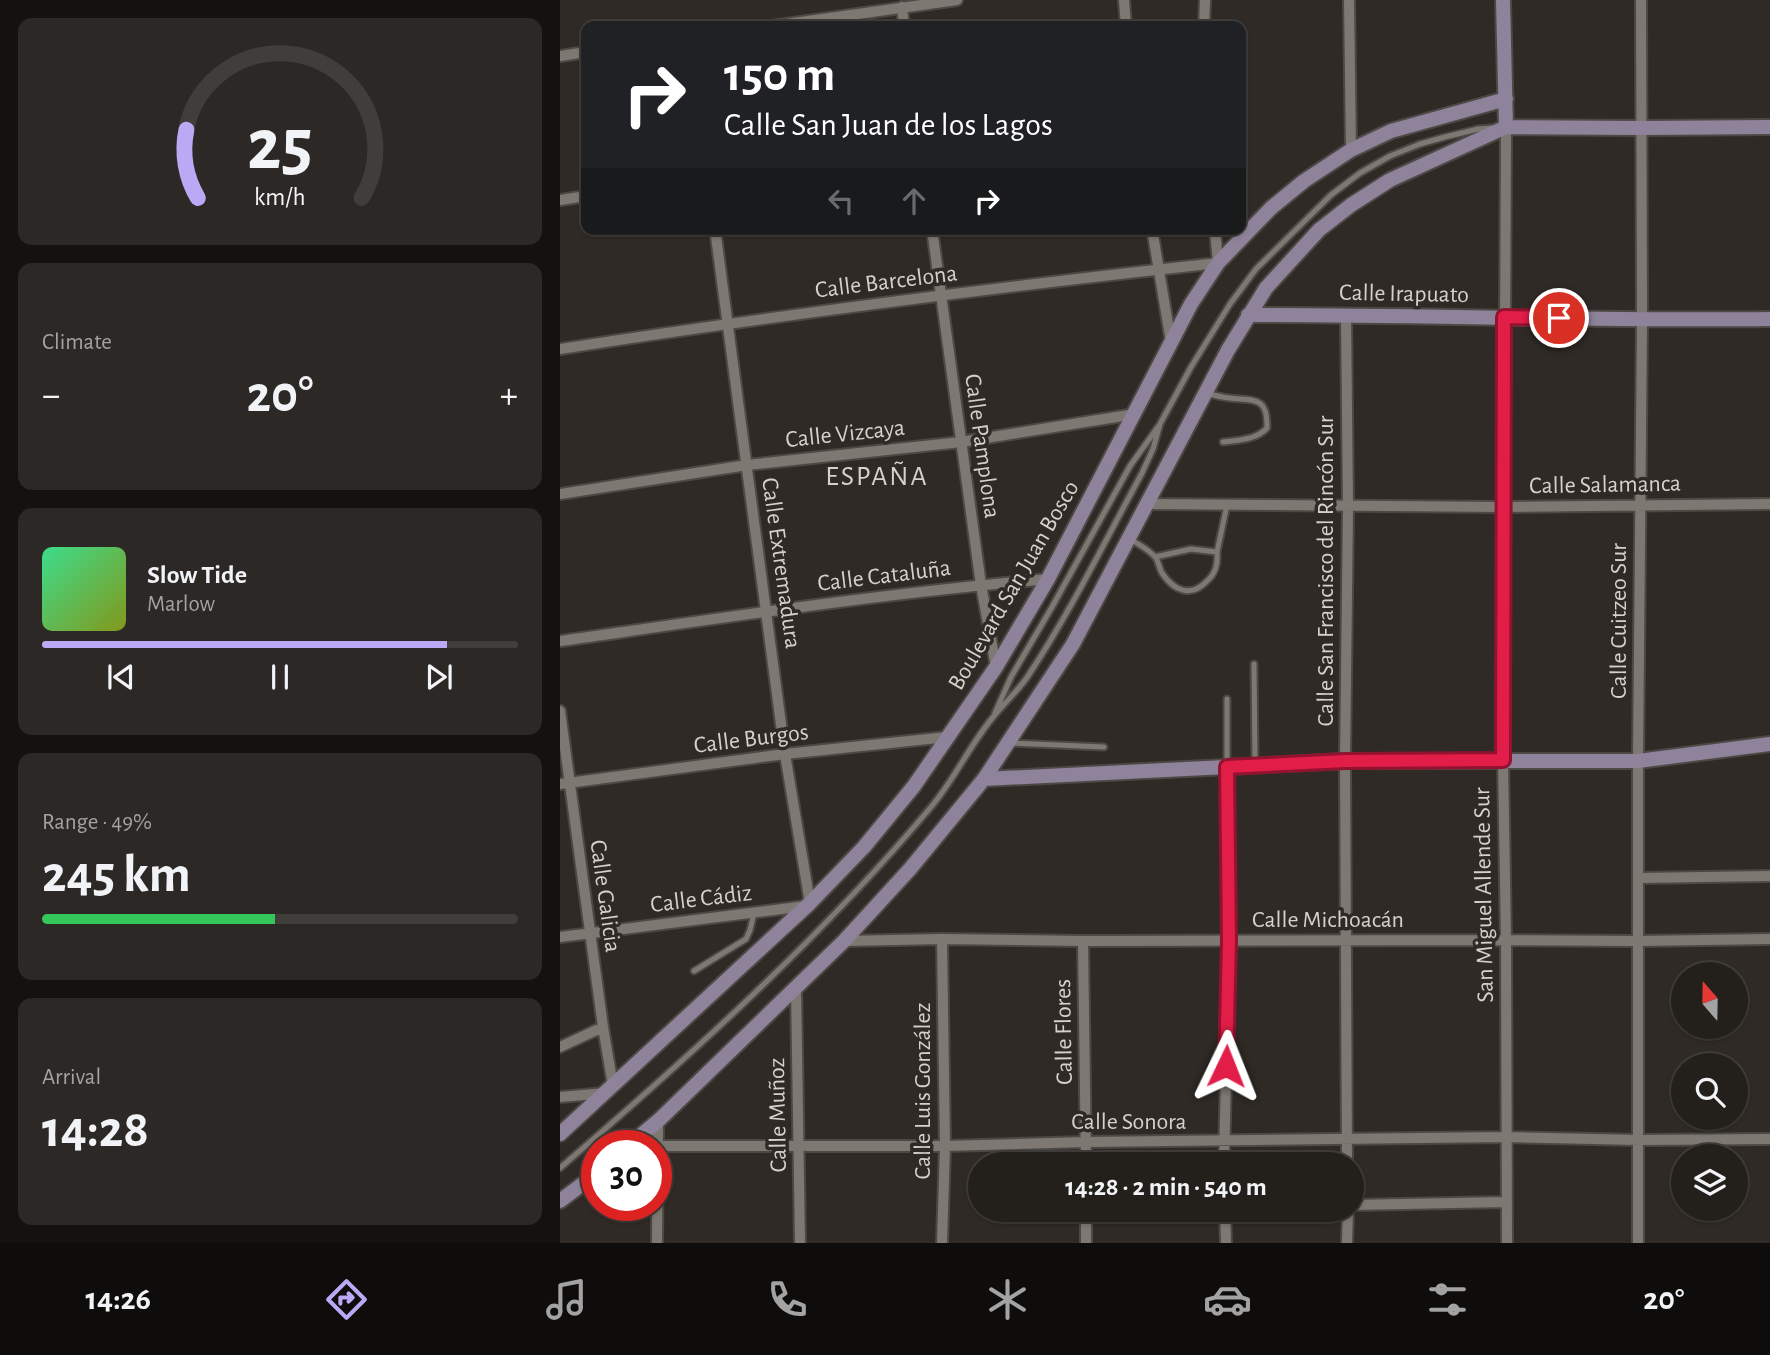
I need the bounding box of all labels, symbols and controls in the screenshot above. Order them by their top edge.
icon: right [609,49,700,140]
text: 150 m [724,51,835,100]
text: Calle San Juan de los Lagos [724,109,1053,141]
text: 25 [247,110,313,183]
icon: left [822,182,860,220]
icon: ahead [895,182,933,220]
icon: right [968,182,1006,220]
text: km/h [254,184,306,209]
street label: Calle Barcelona [814,261,959,303]
street label: Calle Irapuato [1339,281,1469,307]
pin [1529,288,1589,348]
icon: arrive [1540,299,1578,337]
text: Climate [42,331,112,354]
text: 20° [247,369,313,421]
street label: Calle Pamplona [960,372,1004,520]
text: − [42,377,60,415]
text: + [500,377,518,415]
street label: Calle San Francisco del Rincón Sur [1314,415,1338,726]
street label: Calle Vizcaya [784,416,906,452]
district label: ESPAÑA [825,461,929,491]
street label: Calle Salamanca [1529,472,1681,498]
street label: Calle Extremadura [757,476,805,650]
street label: Boulevard San Juan Bosco [944,477,1084,694]
street label: Calle Cuitzeo Sur [1607,543,1631,699]
street label: Calle Cataluña [816,556,952,596]
text: Slow Tide [147,562,247,588]
text: Marlow [147,593,215,616]
icon: previous [102,658,140,696]
icon: pause [261,658,299,696]
icon: next [420,658,458,696]
street label: Calle Burgos [692,720,810,758]
street label: San Miguel Allende Sur [1470,787,1498,1003]
text: Range · 49% [42,811,152,834]
street label: Calle Galicia [585,838,625,954]
text: 245 km [42,849,191,901]
street label: Calle Cádiz [649,881,753,917]
street label: Calle Michoacán [1252,908,1404,932]
north arrow [1671,962,1748,1040]
map controls [1671,962,1748,1221]
street label: Calle Flores [1051,979,1077,1085]
street label: Calle Luis González [911,1002,935,1180]
position arrow [1189,1029,1263,1103]
button: search [1671,1053,1748,1130]
street label: Calle Muñoz [765,1057,791,1172]
text: Arrival [42,1066,101,1089]
text: 14:28 [42,1104,149,1156]
street label: Calle Sonora [1071,1110,1187,1134]
speed limit sign: 30 [581,1130,672,1221]
button: layers [1671,1144,1748,1221]
text: 14:28 · 2 min · 540 m [1065,1174,1267,1200]
icon: directions [322,1275,371,1324]
icon: music [542,1275,591,1324]
icon: phone [763,1275,812,1324]
icon: climate [983,1275,1032,1324]
icon: car [1203,1275,1252,1324]
icon: filters [1423,1275,1472,1324]
text: 14:26 [86,1283,151,1315]
text: 20° [1643,1283,1684,1315]

